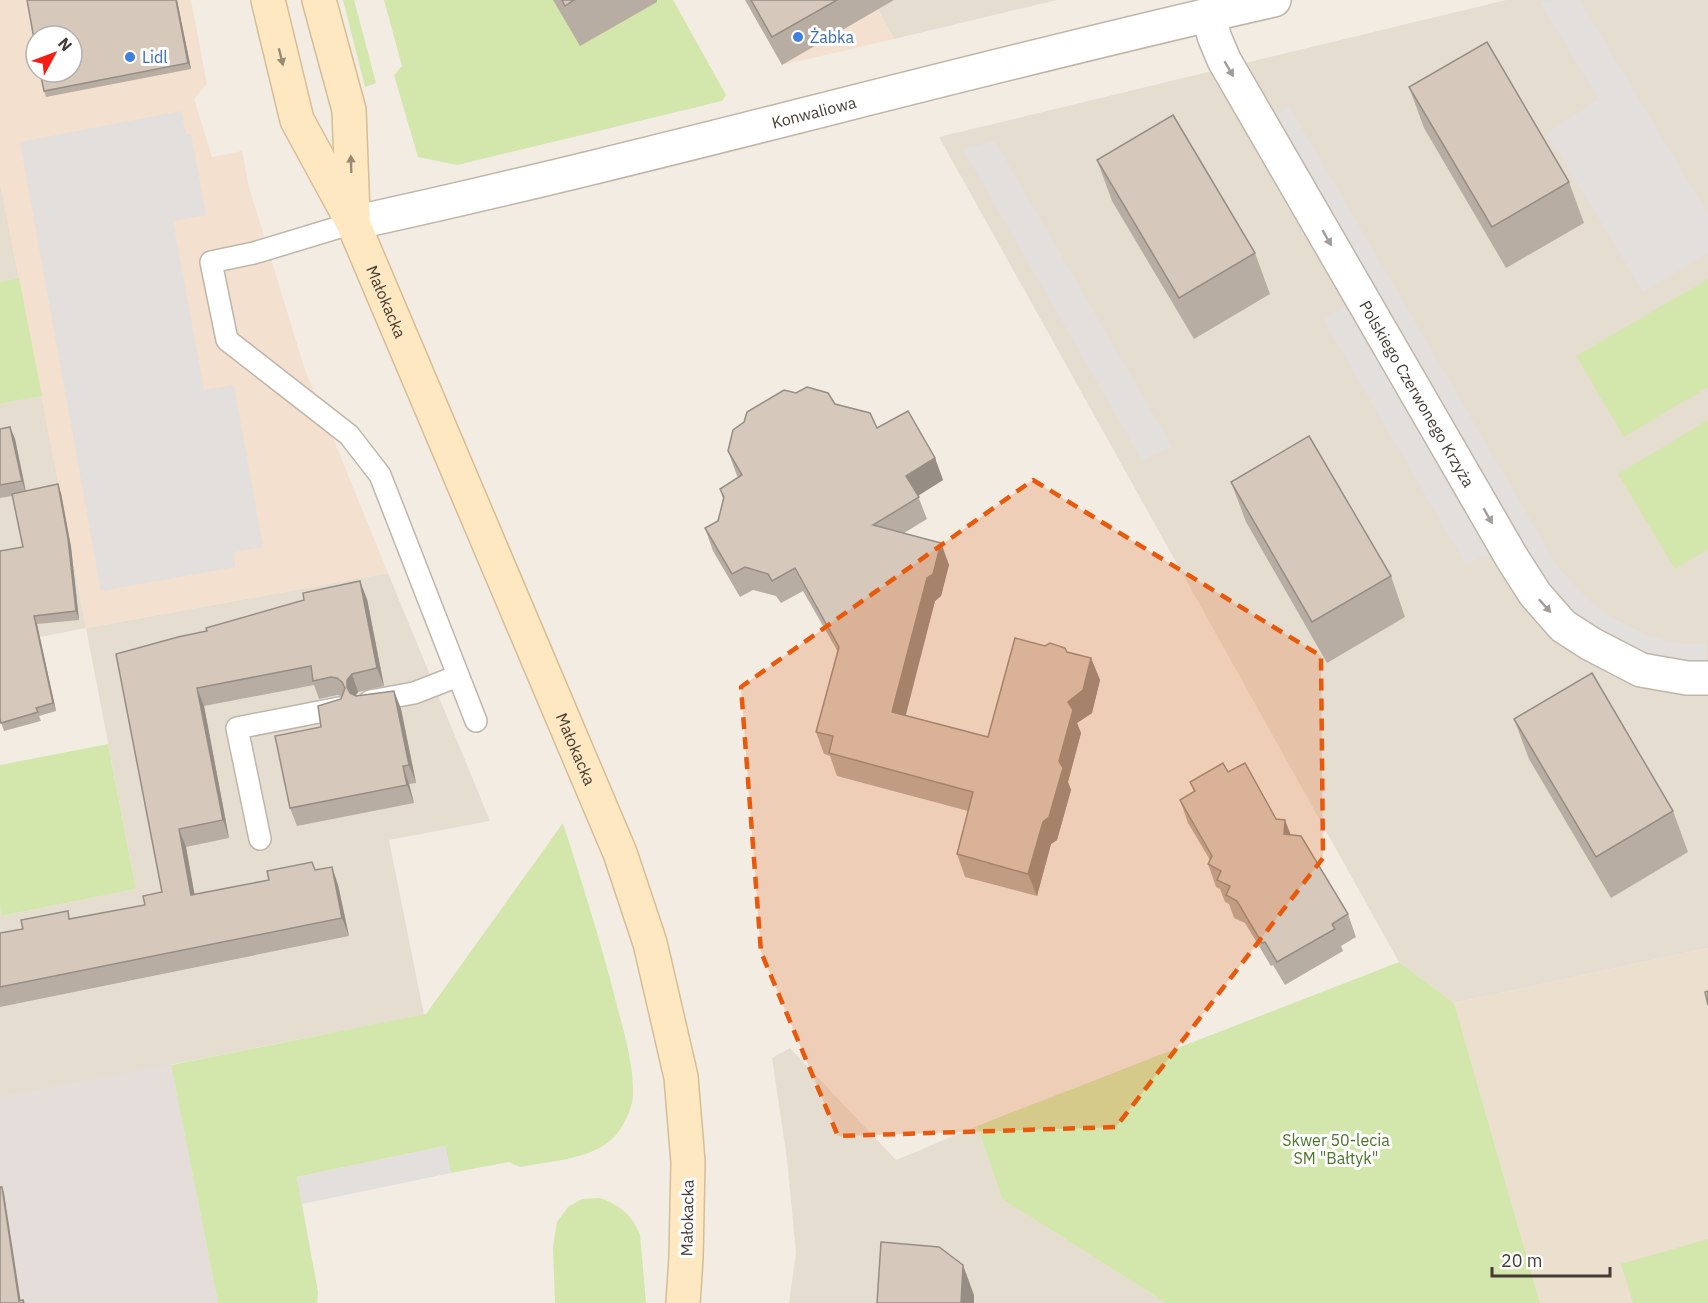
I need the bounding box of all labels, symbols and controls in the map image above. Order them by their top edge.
north arrow [24,24,84,84]
place label: Żabka [810,27,854,47]
marker: Żabka [791,30,805,44]
text: N [54,33,77,55]
place label: Lidl [142,47,168,67]
one-way arrow [277,48,287,66]
marker: Lidl [123,50,137,64]
one-way arrow [1224,61,1234,78]
street label: Konwaliowa [770,92,859,133]
one-way arrow [346,155,356,174]
one-way arrow [1321,230,1332,246]
street label: Małokacka [362,262,411,341]
street label: Polskiego Czerwonego Krzyża [1355,297,1479,491]
one-way arrow [1482,508,1493,524]
one-way arrow [1538,598,1552,613]
street label: Małokacka [552,710,600,789]
park label: Skwer 50-lecia SM "Bałtyk" [1282,1130,1390,1168]
street label: Małokacka [676,1179,698,1257]
scale bar [1492,1240,1610,1278]
text: 20 m [1501,1249,1543,1272]

